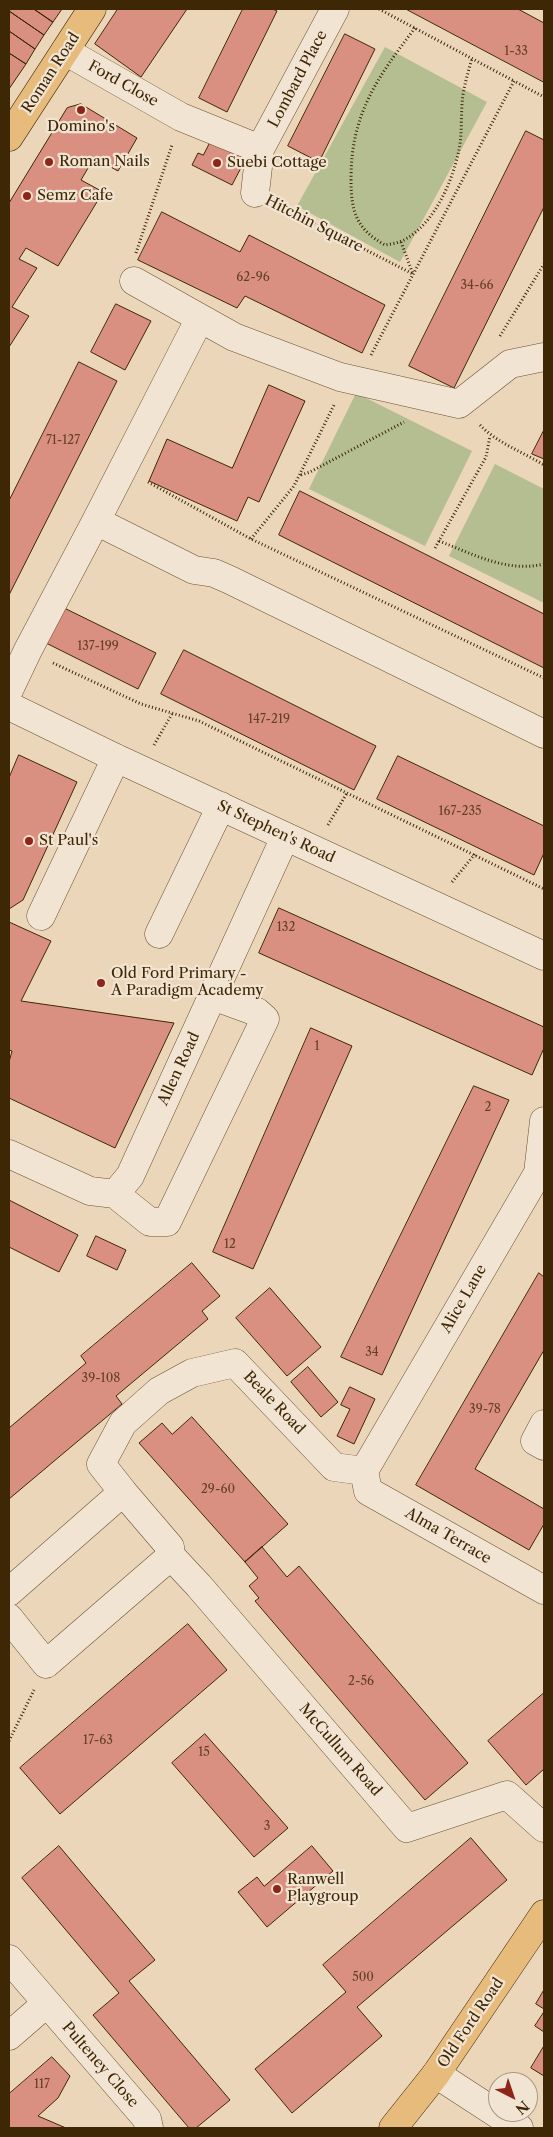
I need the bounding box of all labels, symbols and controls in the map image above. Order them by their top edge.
street label: Lombard Place [265,27,331,131]
street label: Roman Road [18,29,84,117]
house number: 1-33 [504,45,528,59]
street label: Ford Close [85,57,161,111]
marker: Domino's [75,104,87,116]
place label: Domino's [47,118,115,136]
place label: Roman Nails [59,153,150,171]
place label: Suebi Cottage [227,154,327,172]
marker: Roman Nails [43,156,55,168]
marker: Suebi Cottage [211,157,223,169]
place label: Semz Cafe [37,187,113,205]
marker: Semz Cafe [21,190,33,202]
street label: Hitchin Square [262,192,366,256]
house number: 62-96 [236,271,270,285]
house number: 34-66 [460,279,494,293]
house number: 71-127 [46,434,80,448]
house number: 137-199 [77,640,119,654]
house number: 147-219 [248,713,290,727]
street label: St Stephen's Road [214,797,338,867]
house number: 167-235 [438,805,482,819]
place label: St Paul's [39,832,98,850]
marker: St Paul's [23,835,35,847]
house number: 132 [277,921,295,935]
place label: Old Ford Primary - A Paradigm Academy [111,965,264,1000]
marker: Old Ford Primary - A Paradigm Academy [95,977,107,989]
street label: Allen Road [154,1029,204,1109]
house number: 1 [314,1040,320,1054]
house number: 2 [485,1101,491,1115]
house number: 12 [224,1238,236,1252]
street label: Alice Lane [437,1262,491,1336]
house number: 34 [365,1346,379,1360]
street label: Beale Road [239,1368,309,1438]
house number: 39-108 [82,1372,120,1386]
house number: 39-78 [469,1403,501,1417]
house number: 29-60 [201,1483,235,1497]
street label: Alma Terrace [402,1504,494,1568]
house number: 2-56 [348,1675,374,1689]
street label: McCullum Road [295,1700,385,1800]
house number: 17-63 [83,1734,113,1748]
house number: 15 [198,1746,210,1760]
house number: 3 [264,1820,270,1834]
place label: Ranwell Playgroup [287,1871,359,1906]
marker: Ranwell Playgroup [271,1883,283,1895]
house number: 500 [352,1971,374,1985]
street label: Old Ford Road [434,1975,508,2071]
street label: Pulteney Close [58,2019,142,2111]
north arrow [488,2072,538,2122]
house number: 117 [34,2078,50,2092]
text: N [512,2097,533,2118]

